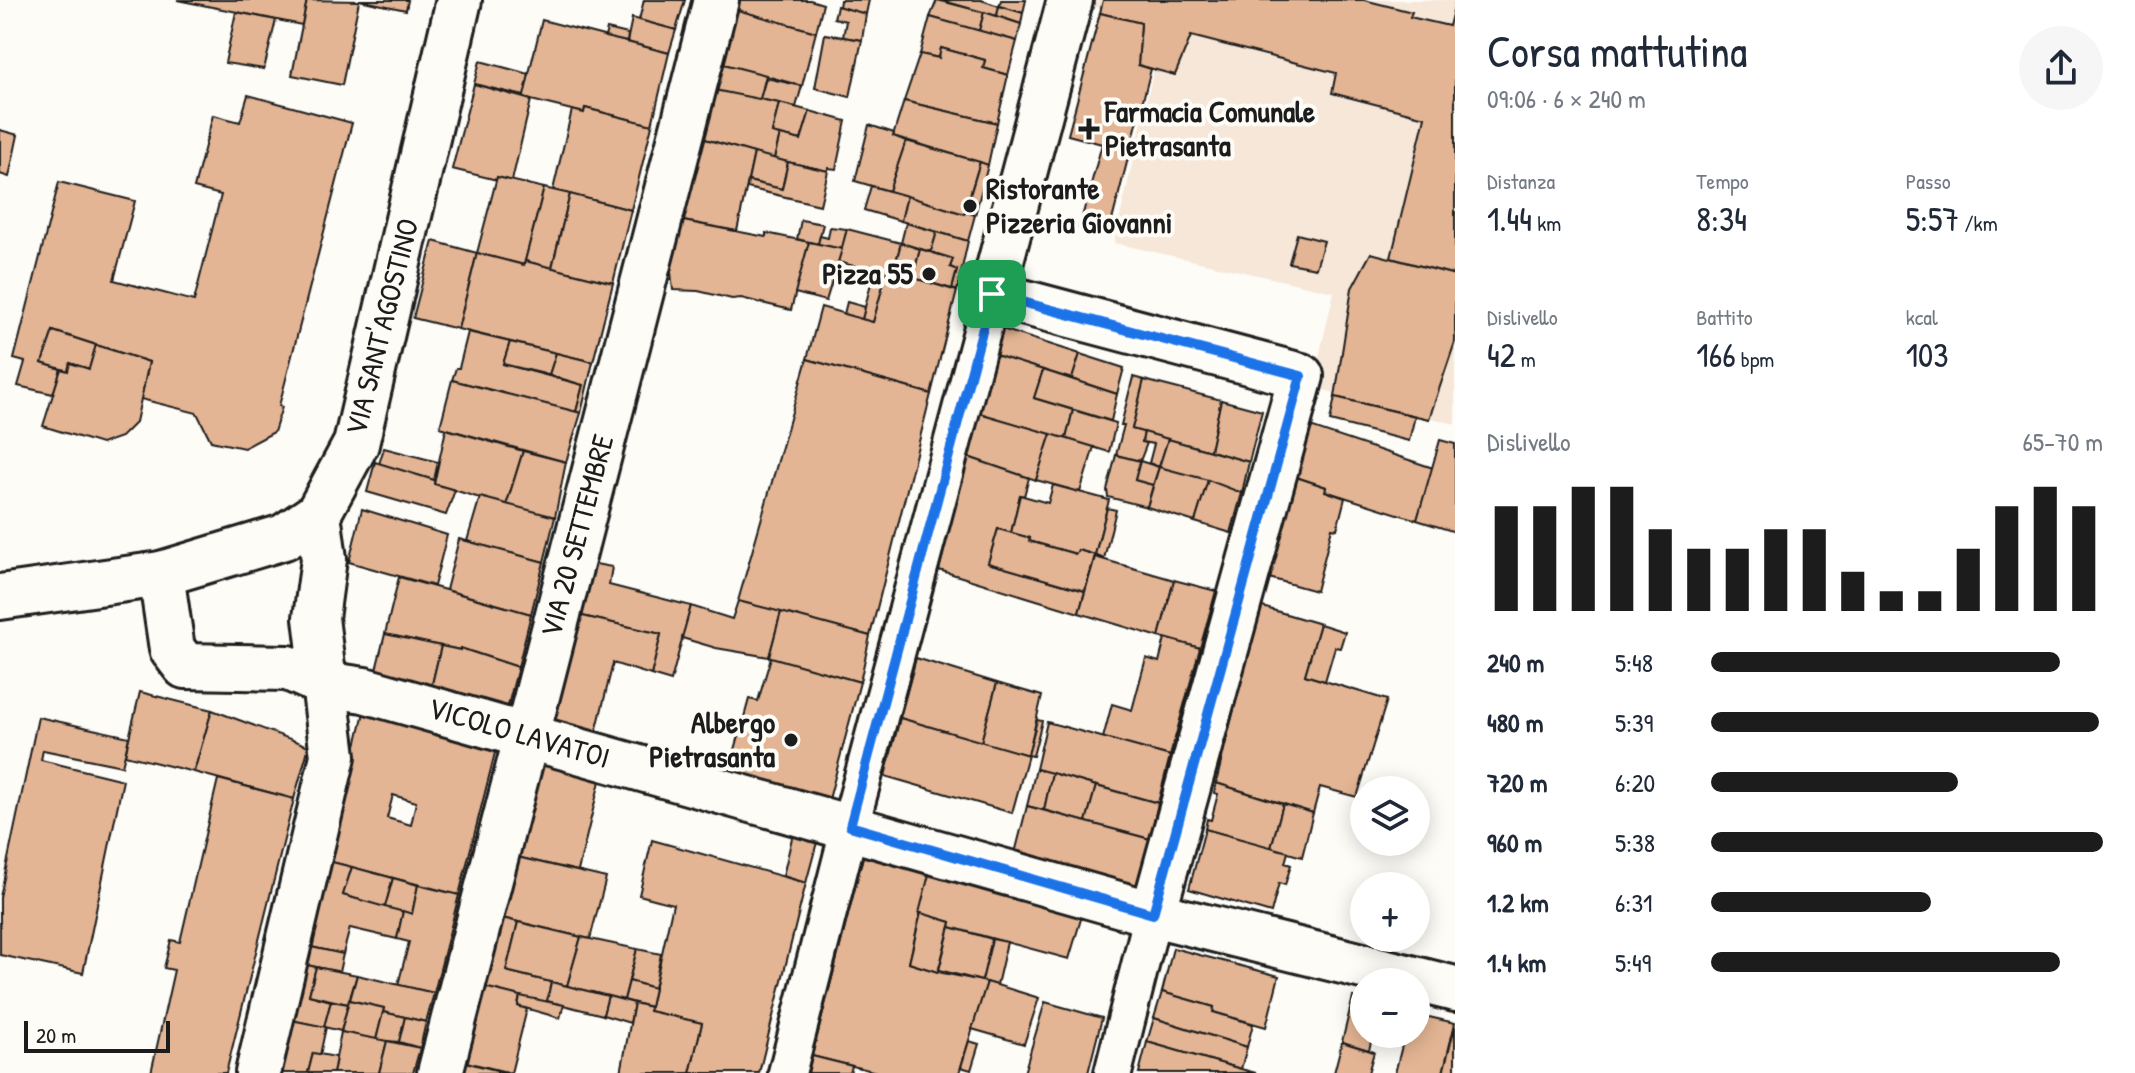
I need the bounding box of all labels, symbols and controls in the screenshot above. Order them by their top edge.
text: Corsa mattutina [1487,21,1747,81]
button: share [2019,26,2103,110]
text: 09:06 · 6 × 240 m [1487,81,1646,116]
place label: Farmacia Comunale Pietrasanta [1104,91,1315,165]
marker: Farmacia Comunale Pietrasanta [1080,120,1098,138]
text: Distanza [1487,166,1555,196]
text: Tempo [1696,166,1749,196]
text: Passo [1906,166,1951,196]
place label: Ristorante Pizzeria Giovanni [986,168,1173,242]
text: 1.44 [1487,196,1532,242]
text: 8:34 [1696,196,1747,242]
text: 5:57 [1906,196,1959,242]
marker: Ristorante Pizzeria Giovanni [961,197,979,215]
text: km [1532,208,1561,238]
text: /km [1959,208,1998,238]
street label: VIA SANT'AGOSTINO [335,214,427,439]
place label: Pizza 55 [822,253,913,293]
pin [958,260,1026,328]
marker: Pizza 55 [920,265,938,283]
icon: arrive [970,272,1014,316]
text: Dislivello [1487,302,1558,332]
text: Battito [1696,302,1753,332]
text: kcal [1906,302,1938,332]
text: 42 [1487,332,1516,378]
text: 166 [1696,332,1736,378]
text: 103 [1906,332,1948,378]
text: m [1516,344,1536,374]
text: bpm [1736,344,1774,374]
text: Dislivello [1487,424,1570,459]
text: 65–70 m [2023,424,2103,459]
street label: VIA 20 SETTEMBRE [530,430,622,641]
text: 240 m [1487,645,1544,680]
text: 5:48 [1615,645,1653,680]
street label: VICOLO LAVATOI [424,687,615,777]
place label: Albergo Pietrasanta [649,702,775,776]
text: 480 m [1487,705,1543,740]
text: 5:39 [1615,705,1653,740]
marker: Albergo Pietrasanta [782,731,800,749]
text: 720 m [1487,765,1547,800]
text: 6:20 [1615,765,1655,800]
map controls [1350,776,1430,1048]
button: layers [1350,776,1430,856]
text: 960 m [1487,825,1542,860]
text: 5:38 [1615,825,1655,860]
button: + [1350,872,1430,952]
text: 1.2 km [1487,885,1549,920]
text: 6:31 [1615,885,1653,920]
text: 1.4 km [1487,945,1546,980]
text: 5:49 [1615,945,1651,980]
button: − [1350,968,1430,1048]
scale bar [24,1017,170,1053]
text: 20 m [36,1020,76,1050]

